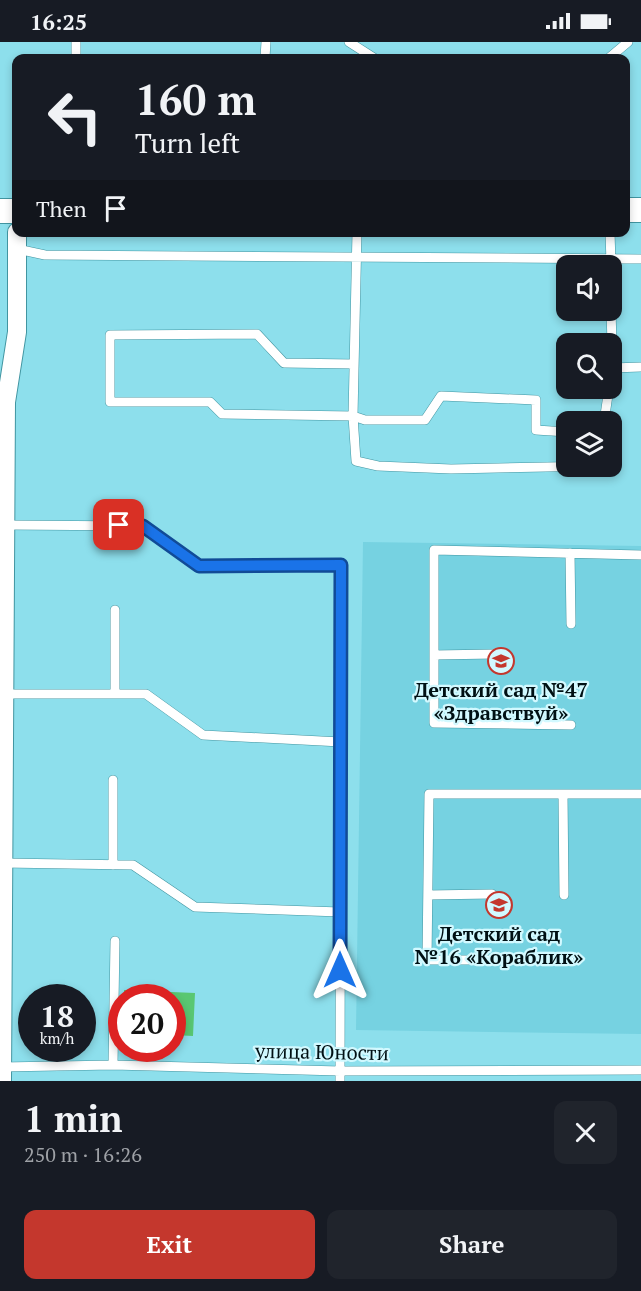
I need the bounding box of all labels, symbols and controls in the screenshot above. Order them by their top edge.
text: 16:25 [30,7,87,36]
text: 160 m [135,71,256,127]
icon: left [36,78,114,156]
text: Turn left [135,125,240,161]
icon: arrive [99,192,132,225]
text: Then [36,194,87,223]
map controls [556,255,622,477]
button: sound [556,255,622,321]
button: search [556,333,622,399]
button: layers [556,411,622,477]
pin [93,499,144,550]
icon: arrive [102,508,135,541]
school or university icon: Детский сад №47 «Здравствуй» [486,646,516,676]
place label: Детский сад №47 «Здравствуй» [414,676,588,726]
school or university icon: Детский сад №16 «Кораблик» [484,890,514,920]
place label: Детский сад №16 «Кораблик» [415,920,583,970]
position arrow [308,938,372,1002]
speed limit sign: 20 [108,984,186,1062]
text: 18 [40,996,74,1036]
text: km/h [40,1028,74,1048]
street label: улица Юности [254,1037,389,1066]
text: 1 min [24,1095,122,1142]
button: close [554,1101,617,1164]
text: 250 m · 16:26 [24,1141,142,1168]
button: Exit [24,1210,315,1279]
button: Share [327,1210,617,1279]

